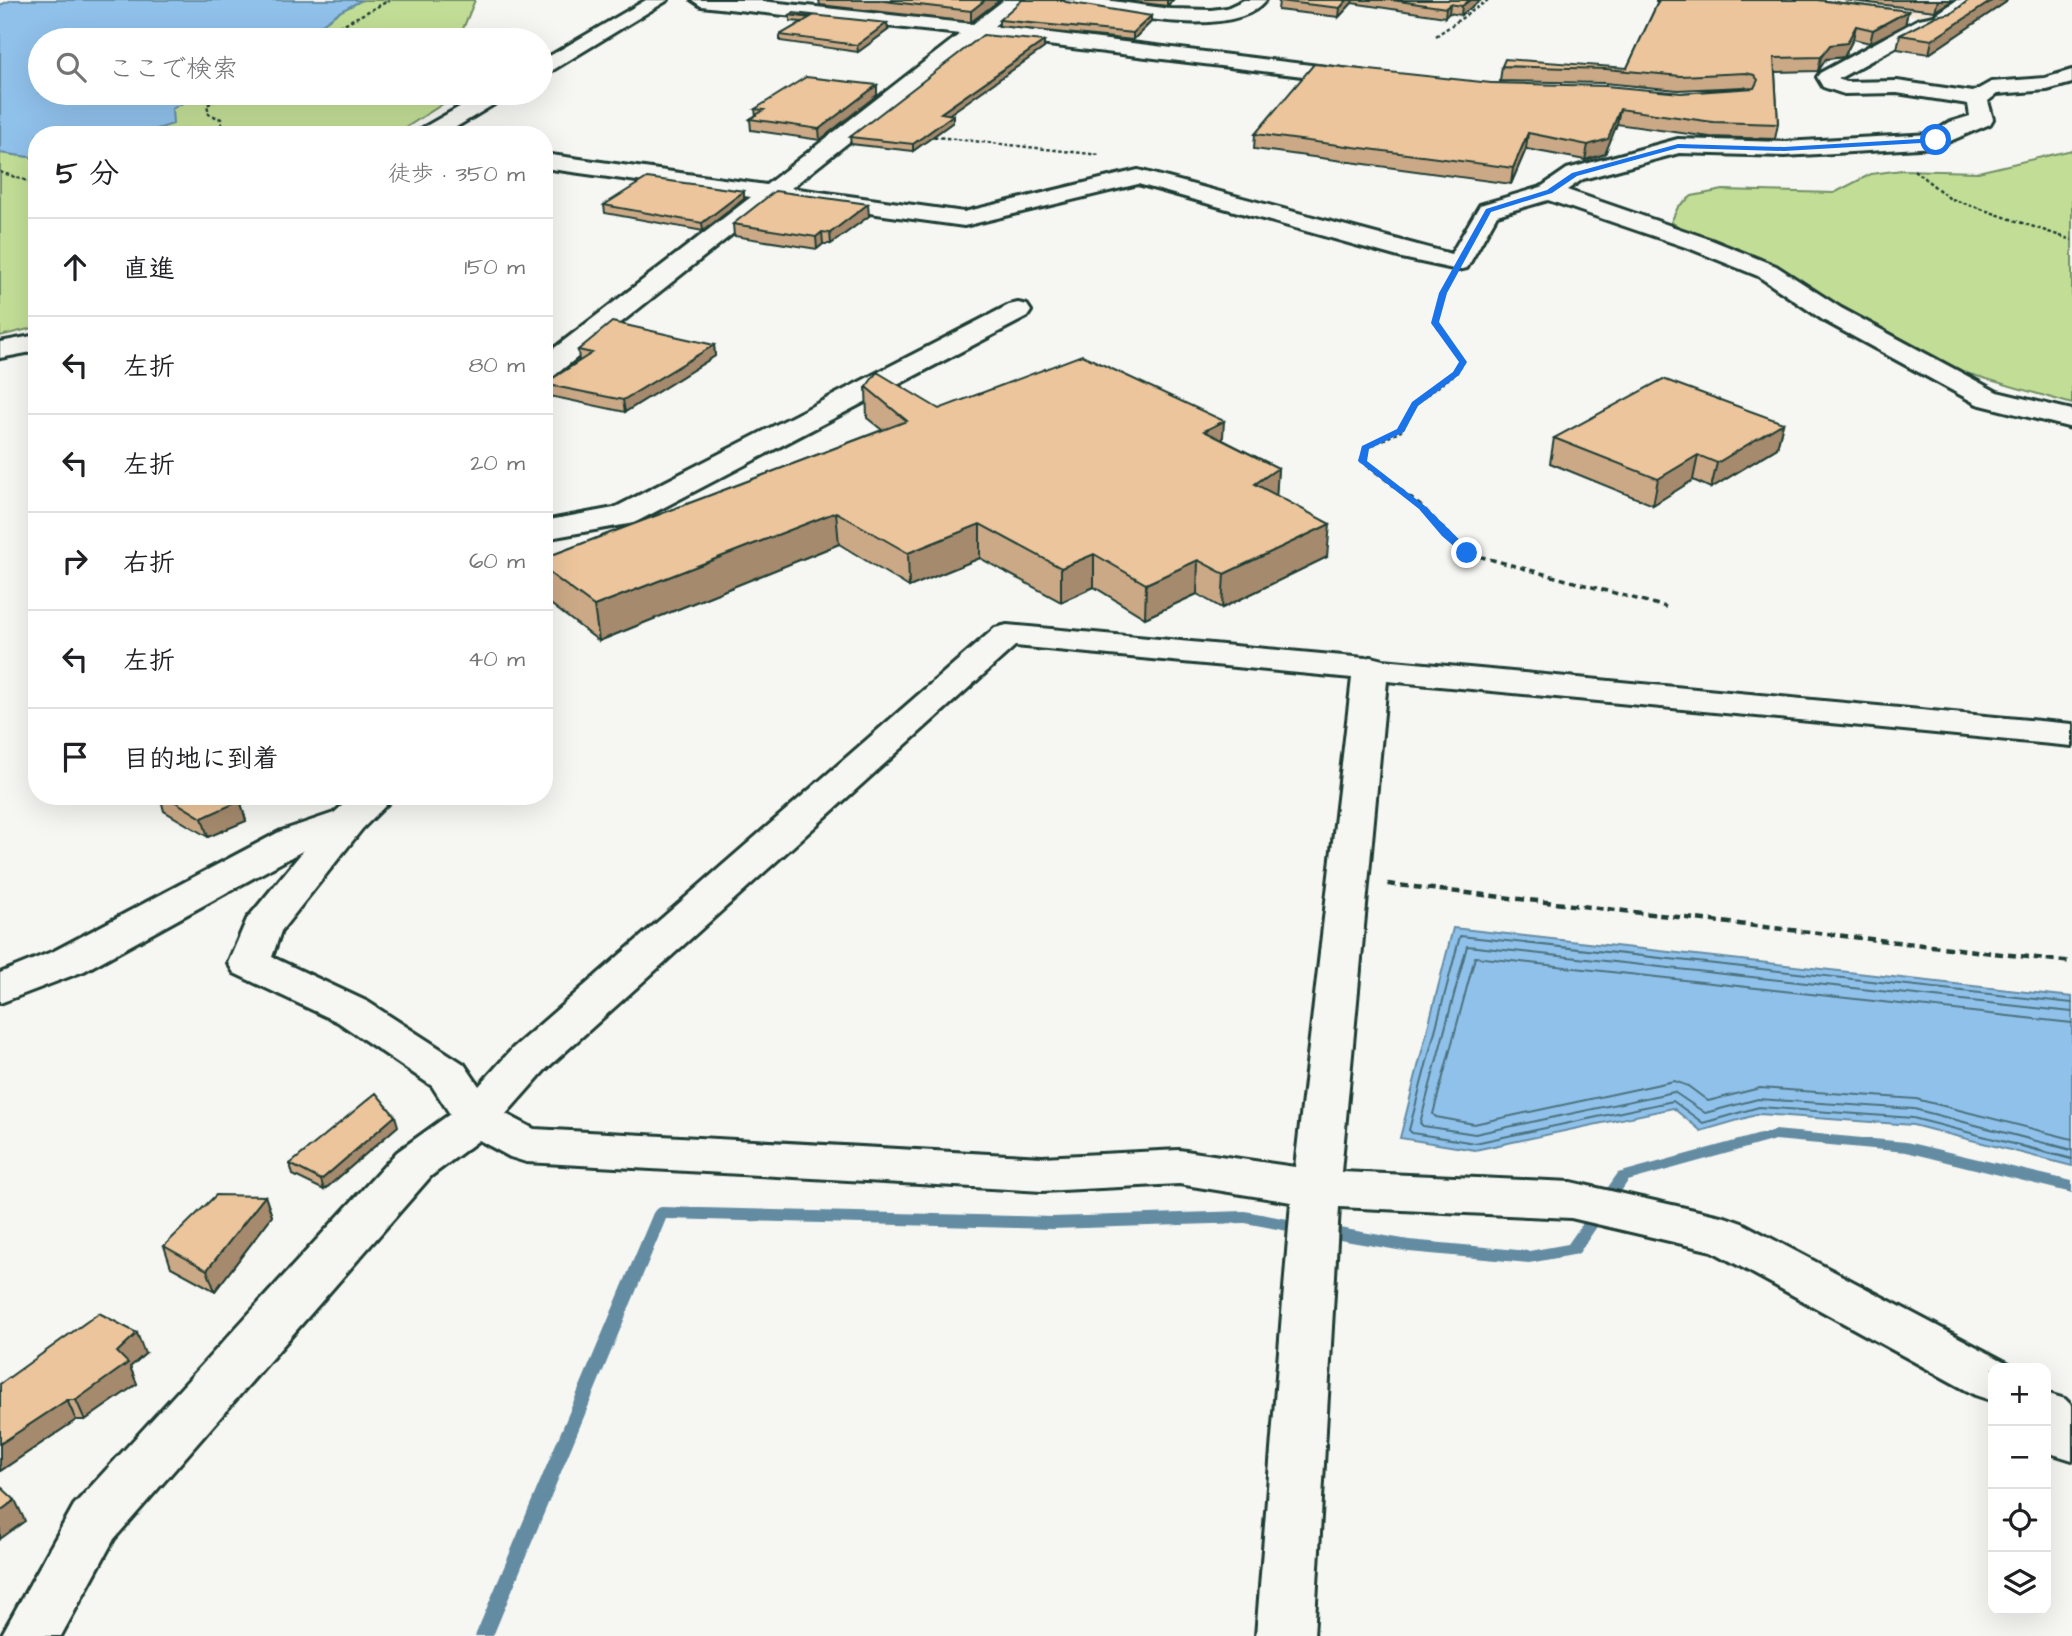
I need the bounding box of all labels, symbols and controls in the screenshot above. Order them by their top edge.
search box [28,28,553,105]
icon: search [52,48,90,86]
text: ここで検索 [108,51,238,87]
route start [1920,124,1951,155]
text: 5 分 [56,153,119,195]
text: 徒歩 · 350 m [388,158,525,190]
icon: ahead [56,248,94,286]
text: 直進 [123,251,175,287]
text: 150 m [464,251,525,283]
icon: left [56,346,94,384]
text: 左折 [123,349,175,385]
text: 80 m [468,349,525,381]
icon: left [56,444,94,482]
text: 左折 [123,447,175,483]
text: 20 m [470,447,525,479]
route end [1451,537,1482,568]
icon: right [56,542,94,580]
text: 右折 [123,545,175,581]
text: 60 m [469,545,525,577]
icon: left [56,640,94,678]
text: 左折 [123,643,175,679]
text: 40 m [468,643,525,675]
icon: arrive [56,738,94,776]
text: 目的地に到着 [123,741,279,777]
map controls [1988,1363,2051,1615]
button: + [1988,1363,2051,1426]
button: − [1988,1426,2051,1489]
button: locate [1988,1489,2051,1552]
button: layers [1988,1552,2051,1615]

